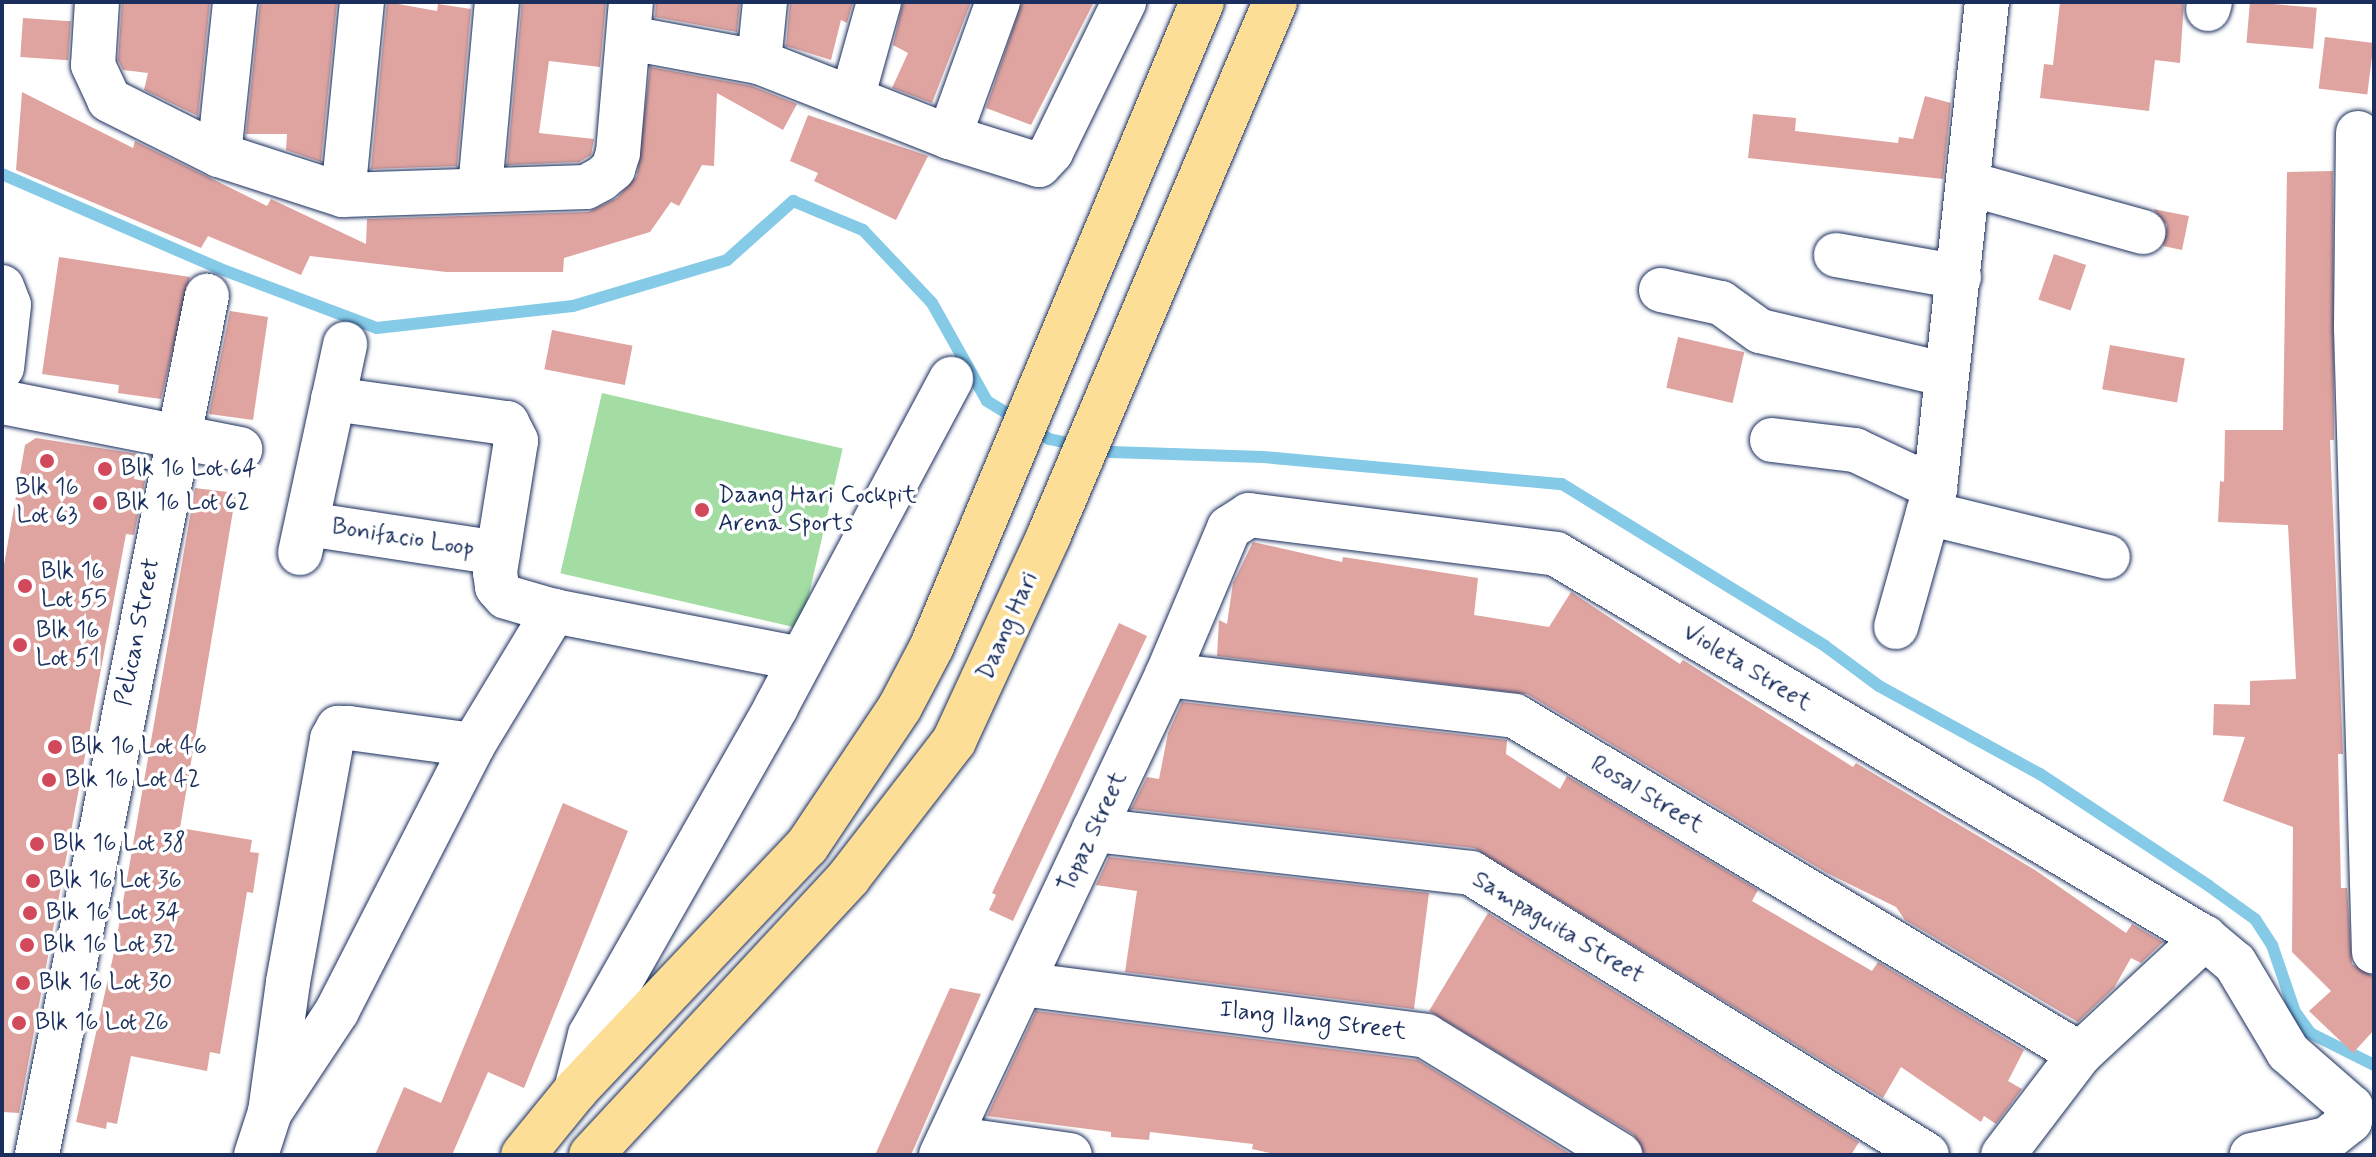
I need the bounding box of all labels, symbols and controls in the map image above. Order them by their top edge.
marker: Blk 16 Lot 63 [38,452,56,470]
place label: Blk 16 Lot 64 [121,455,257,483]
marker: Blk 16 Lot 64 [96,460,114,478]
place label: Blk 16 Lot 63 [15,474,79,530]
place label: Daang Hari Cockpit Arena Sports [718,482,915,538]
place label: Blk 16 Lot 62 [116,489,250,517]
marker: Blk 16 Lot 62 [91,494,109,512]
marker: Daang Hari Cockpit Arena Sports [693,501,711,519]
street label: Bonifacio Loop [329,512,477,564]
street label: Pelican Street [110,556,166,708]
place label: Blk 16 Lot 55 [41,558,107,614]
street label: Daang Hari [971,567,1045,685]
marker: Blk 16 Lot 55 [16,577,34,595]
place label: Blk 16 Lot 51 [36,617,100,673]
street label: Violeta Street [1677,618,1817,718]
marker: Blk 16 Lot 51 [11,636,29,654]
place label: Blk 16 Lot 46 [71,733,207,761]
marker: Blk 16 Lot 46 [46,738,64,756]
street label: Rosal Street [1585,750,1709,840]
place label: Blk 16 Lot 42 [65,766,200,794]
street label: Topaz Street [1052,767,1134,897]
marker: Blk 16 Lot 42 [40,771,58,789]
place label: Blk 16 Lot 38 [53,830,186,858]
marker: Blk 16 Lot 38 [28,835,46,853]
street label: Sampaguita Street [1467,866,1649,990]
place label: Blk 16 Lot 36 [49,867,182,895]
marker: Blk 16 Lot 36 [24,872,42,890]
place label: Blk 16 Lot 34 [46,899,180,927]
marker: Blk 16 Lot 34 [21,904,39,922]
place label: Blk 16 Lot 32 [43,931,175,959]
marker: Blk 16 Lot 32 [18,936,36,954]
place label: Blk 16 Lot 30 [39,969,172,997]
marker: Blk 16 Lot 30 [14,974,32,992]
street label: Ilang Ilang Street [1216,995,1410,1047]
place label: Blk 16 Lot 26 [35,1009,169,1037]
marker: Blk 16 Lot 26 [10,1014,28,1032]

